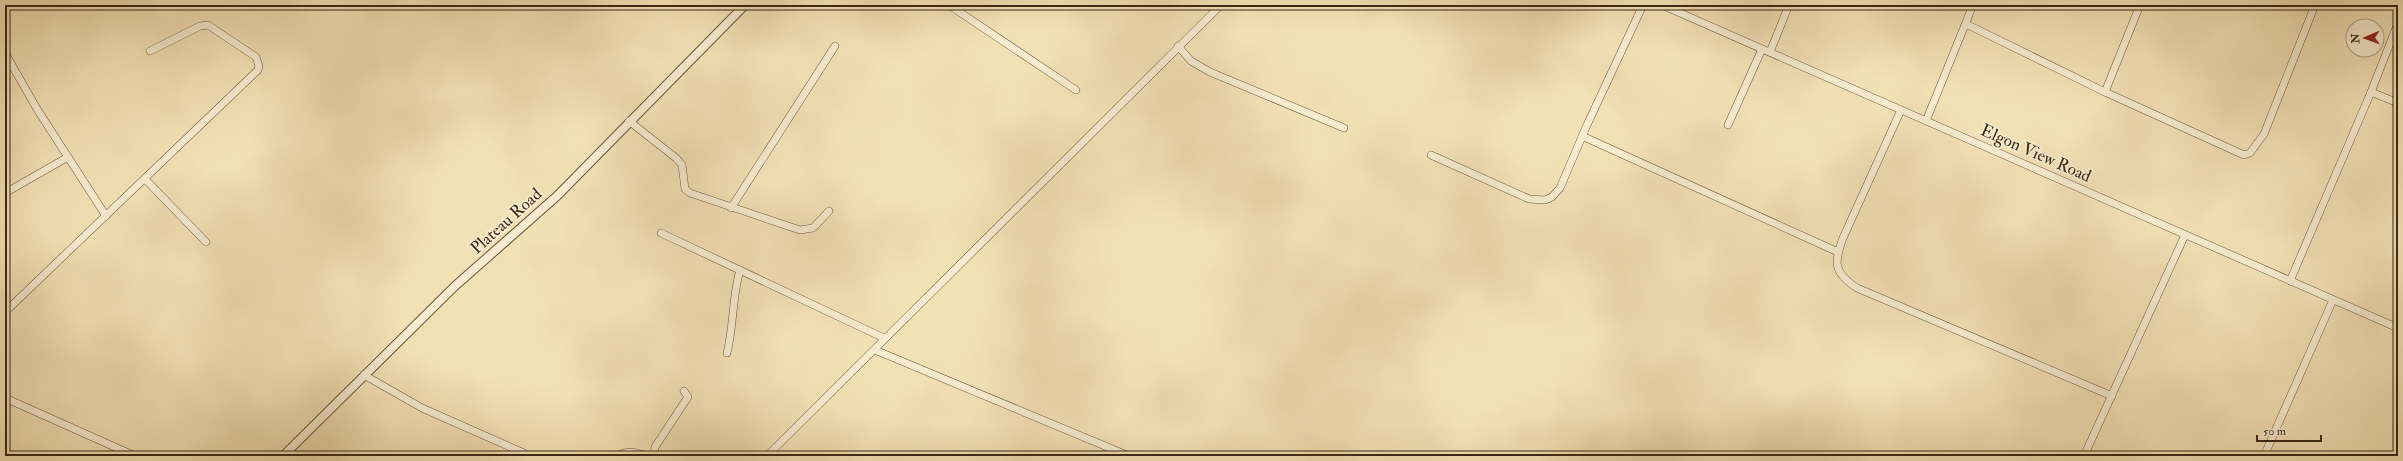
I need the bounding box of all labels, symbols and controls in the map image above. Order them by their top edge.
north arrow [2345,18,2385,58]
text: N [2349,32,2362,44]
street label: Elgon View Road [1978,119,2095,187]
street label: Plateau Road [466,183,546,259]
scale bar [2257,417,2321,443]
text: 50 m [2263,424,2287,439]

